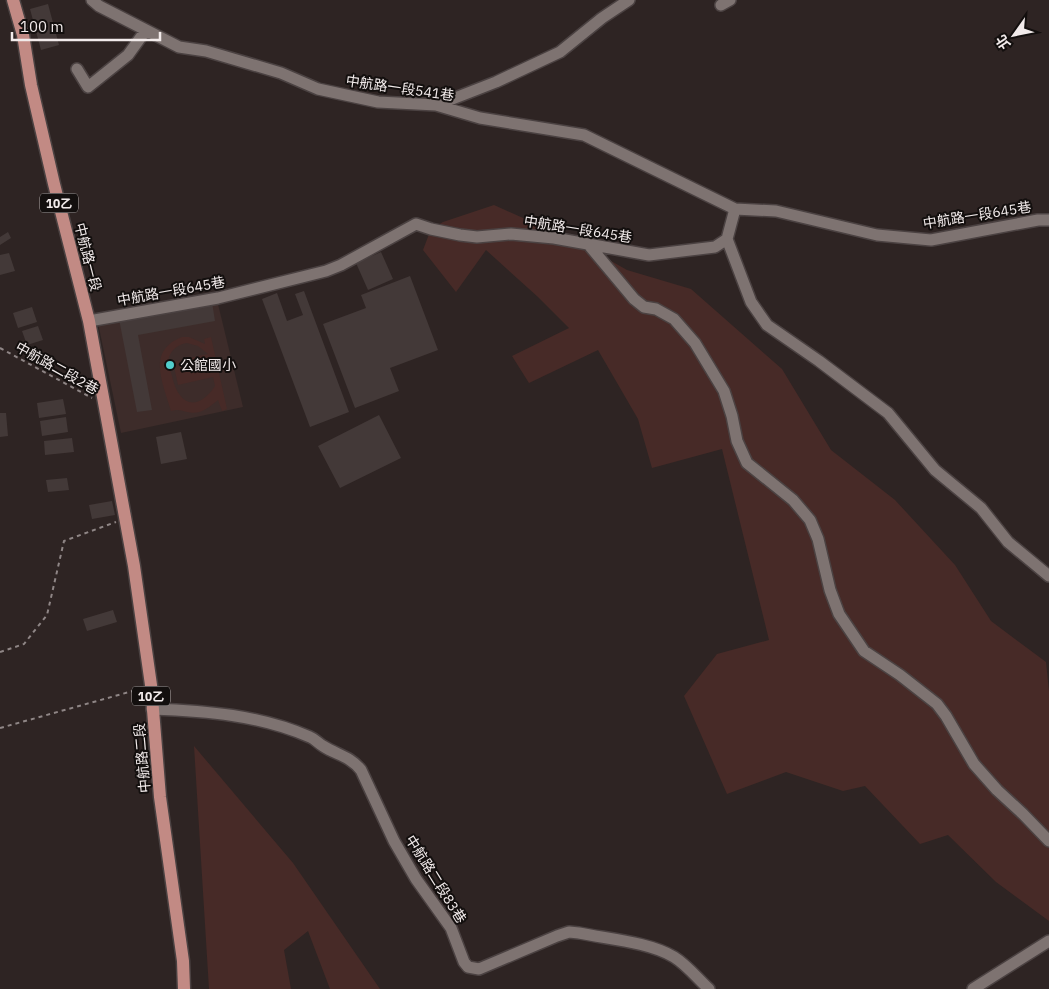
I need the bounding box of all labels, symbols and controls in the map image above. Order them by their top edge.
scale bar [12,10,160,42]
north arrow [989,10,1039,60]
text: 100 m [20,17,64,36]
text: 北 [992,31,1014,53]
street label: 中航路一段541巷 [345,71,455,105]
road number: 10乙 [40,194,78,212]
street label: 中航路一段645巷 [922,198,1032,232]
street label: 中航路一段645巷 [523,212,633,246]
street label: 中航路一段 [71,221,105,293]
street label: 中航路一段645巷 [116,273,226,309]
street label: 中航路二段2巷 [12,338,102,398]
place label: 公館國小 [180,356,236,374]
marker: 公館國小 [164,359,176,371]
road number: 10乙 [132,686,170,706]
street label: 中航路二段 [130,722,154,794]
street label: 中航路二段83巷 [402,831,470,927]

